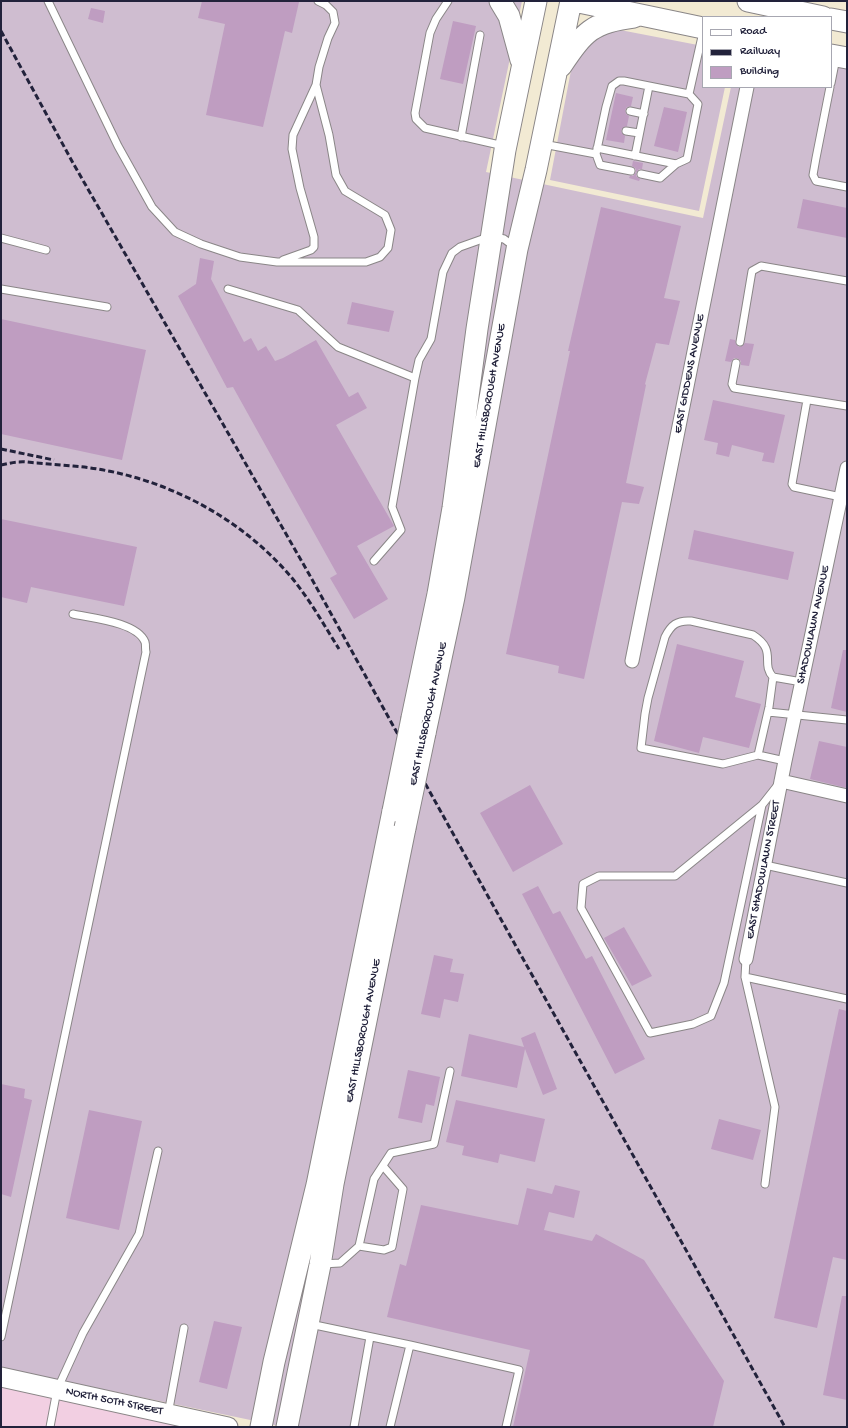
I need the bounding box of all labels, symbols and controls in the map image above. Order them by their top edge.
legend [702,16,832,88]
text: Road [740,25,766,39]
text: Railway [740,45,780,59]
text: Building [740,65,779,79]
street label: EAST GIDDENS AVENUE [671,313,709,435]
street label: EAST HILLSBOROUGH AVENUE [470,323,510,469]
street label: SHADOWLAWN AVENUE [794,565,834,685]
street label: EAST HILLSBOROUGH AVENUE [407,641,451,787]
street label: EAST SHADOWLAWN STREET [744,800,784,940]
street label: EAST HILLSBOROUGH AVENUE [343,958,385,1104]
street label: NORTH 50TH STREET [64,1385,164,1419]

